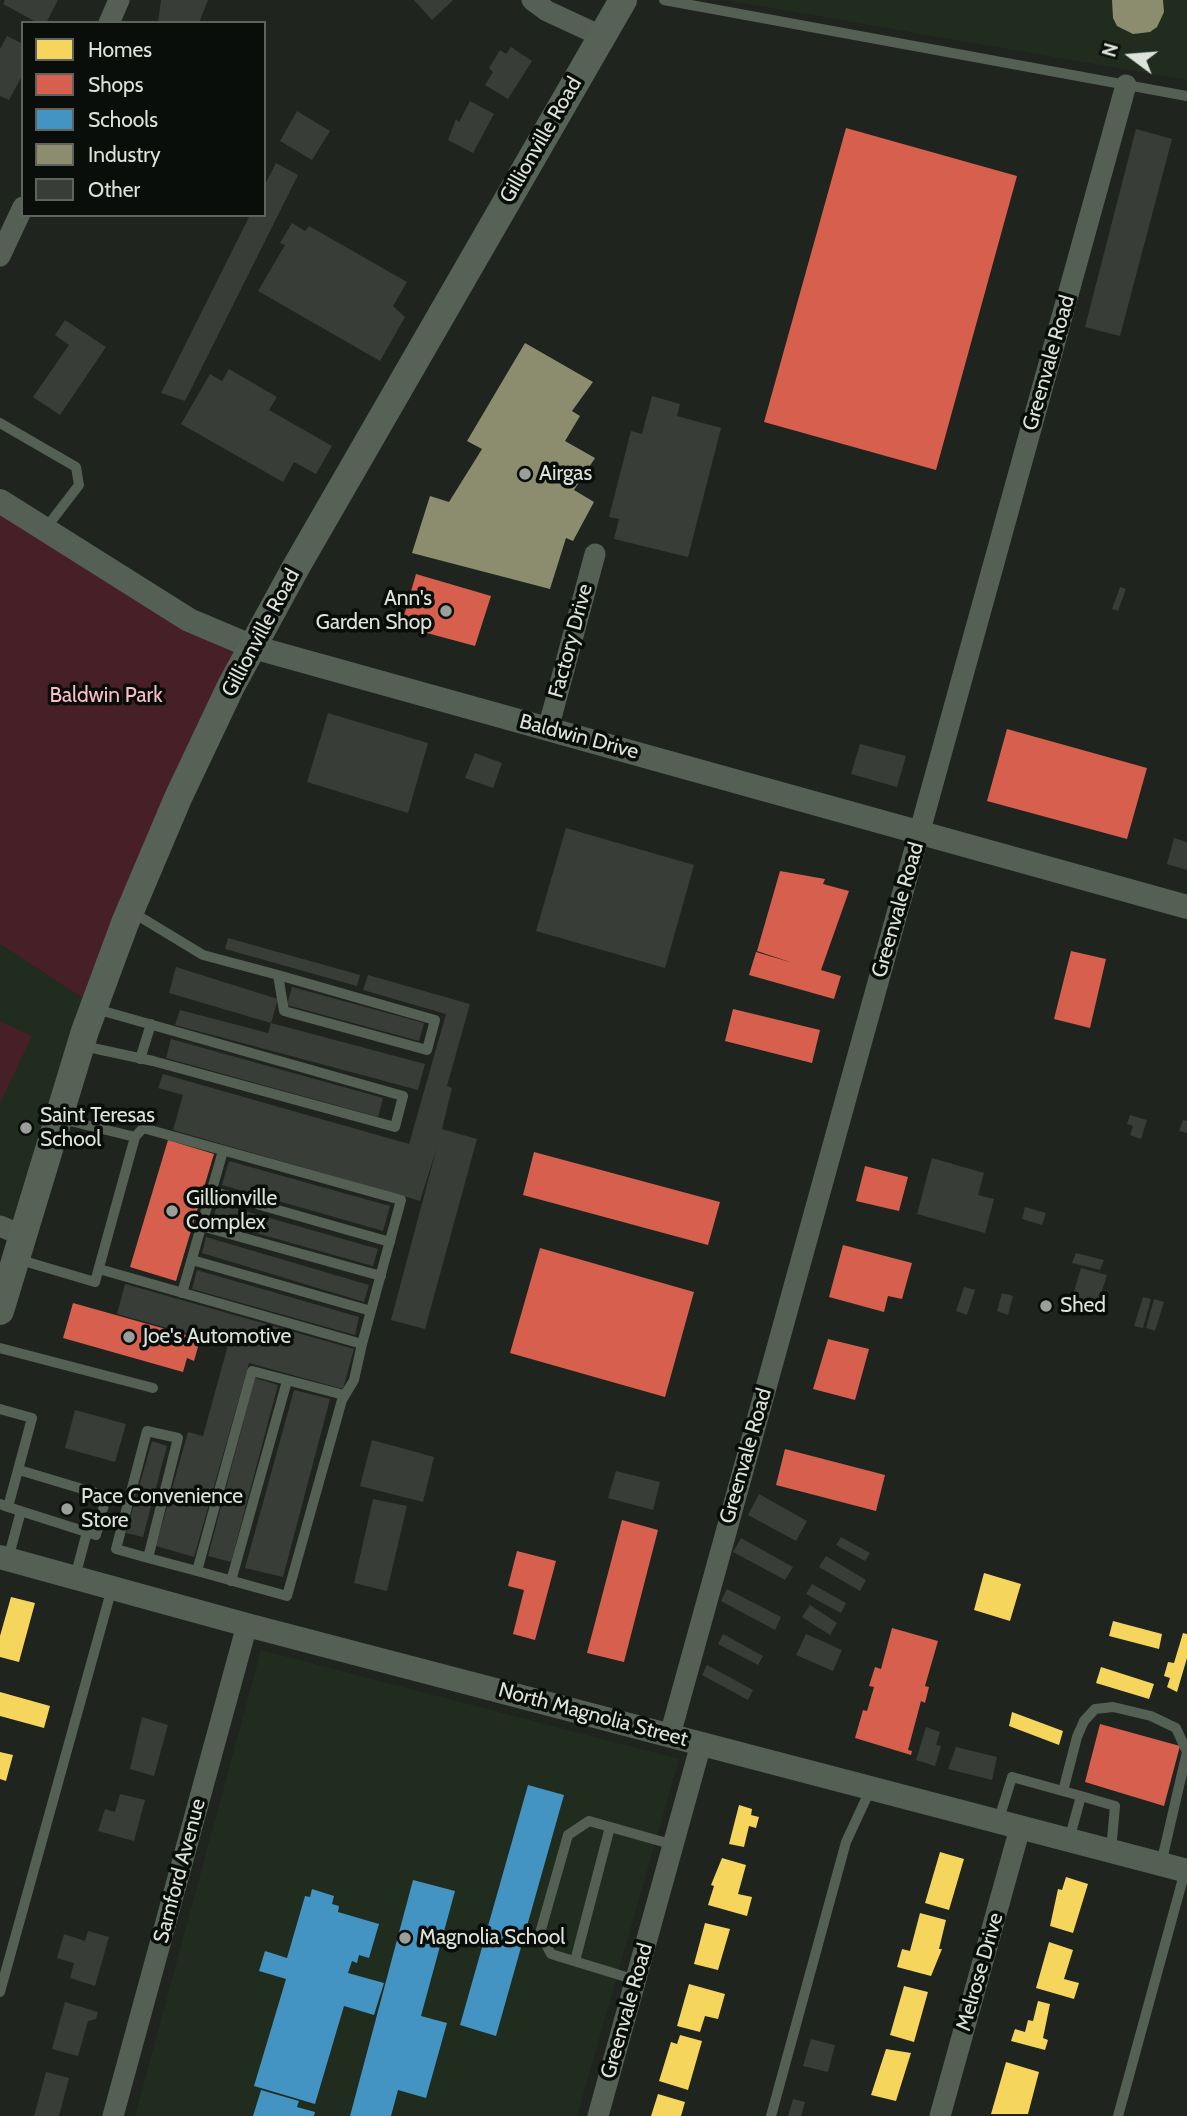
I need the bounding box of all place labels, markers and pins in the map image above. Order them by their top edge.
place label: Airgas [539,461,592,487]
marker: Airgas [517,466,533,482]
place label: Ann's Garden Shop [316,586,432,636]
marker: Ann's Garden Shop [438,603,454,619]
place label: Saint Teresas School [40,1103,155,1153]
marker: Saint Teresas School [18,1120,34,1136]
place label: Gillionville Complex [186,1186,277,1236]
marker: Gillionville Complex [164,1203,180,1219]
place label: Shed [1060,1293,1106,1319]
marker: Shed [1038,1298,1054,1314]
place label: Joe's Automotive [143,1324,291,1350]
marker: Joe's Automotive [121,1329,137,1345]
place label: Pace Convenience Store [81,1484,243,1534]
marker: Pace Convenience Store [59,1501,75,1517]
place label: Magnolia School [419,1925,565,1951]
marker: Magnolia School [397,1930,413,1946]

